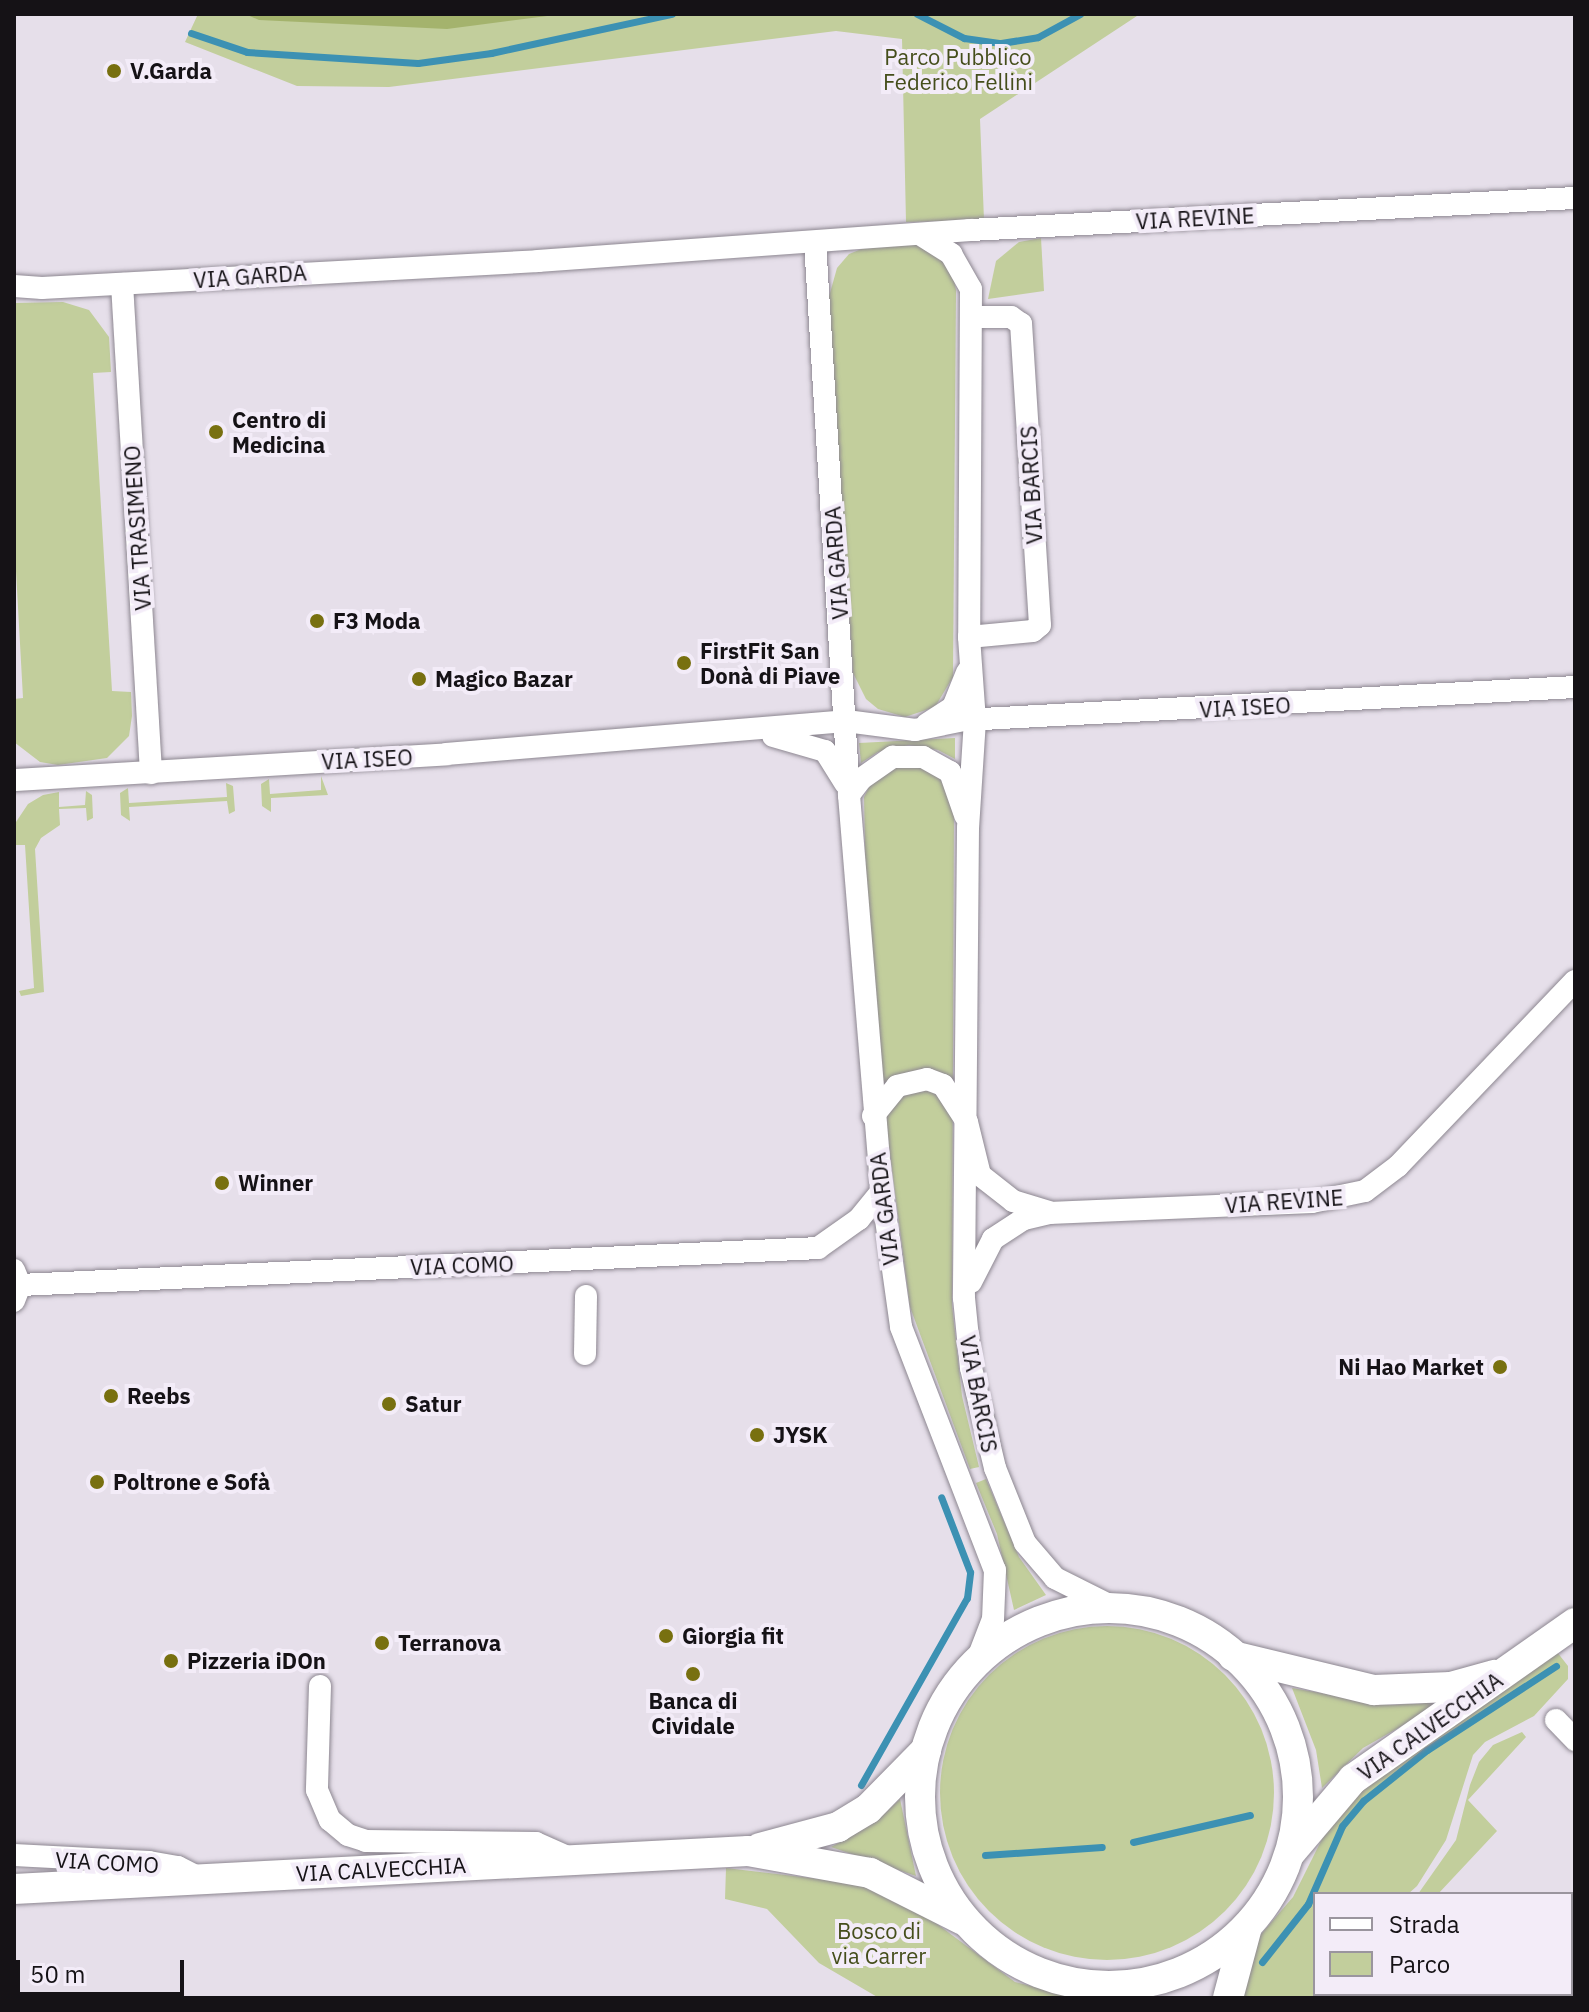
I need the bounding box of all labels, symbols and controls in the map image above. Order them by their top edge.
park label: Parco Pubblico Federico Fellini [883,43,1033,94]
place label: V.Garda [130,58,212,84]
marker: V.Garda [105,62,123,80]
street label: VIA REVINE [1135,202,1255,234]
street label: VIA GARDA [192,259,308,293]
place label: Centro di Medicina [232,406,326,458]
marker: Centro di Medicina [207,423,225,441]
street label: VIA BARCIS [1015,425,1047,545]
street label: VIA TRASIMENO [118,444,156,612]
street label: VIA GARDA [819,505,853,621]
place label: F3 Moda [333,608,421,634]
marker: F3 Moda [308,612,326,630]
place label: FirstFit San Donà di Piave [700,637,840,688]
marker: FirstFit San Donà di Piave [675,654,693,672]
place label: Magico Bazar [435,666,573,692]
marker: Magico Bazar [410,670,428,688]
street label: VIA ISEO [1199,691,1291,723]
street label: VIA ISEO [321,743,413,775]
street label: VIA GARDA [864,1151,904,1267]
place label: Winner [238,1170,313,1196]
marker: Winner [213,1174,231,1192]
street label: VIA REVINE [1224,1184,1344,1218]
street label: VIA COMO [410,1250,514,1280]
street label: VIA BARCIS [955,1333,1003,1455]
place label: Ni Hao Market [1338,1354,1484,1380]
marker: Ni Hao Market [1491,1358,1509,1376]
place label: Reebs [127,1383,191,1409]
marker: Reebs [102,1387,120,1405]
place label: Satur [405,1391,462,1417]
marker: Satur [380,1395,398,1413]
place label: JYSK [773,1422,828,1448]
marker: JYSK [748,1426,766,1444]
place label: Poltrone e Sofà [113,1469,270,1495]
marker: Poltrone e Sofà [88,1473,106,1491]
place label: Giorgia fit [682,1623,784,1649]
marker: Giorgia fit [657,1627,675,1645]
place label: Terranova [398,1630,501,1656]
marker: Terranova [373,1634,391,1652]
place label: Pizzeria iDOn [187,1648,326,1674]
marker: Pizzeria iDOn [162,1652,180,1670]
marker: Banca di Cividale [684,1665,702,1683]
street label: VIA CALVECCHIA [1353,1666,1507,1786]
place label: Banca di Cividale [648,1687,738,1738]
street label: VIA COMO [54,1846,160,1878]
street label: VIA CALVECCHIA [295,1851,467,1887]
legend [1313,1892,1573,1996]
text: Strada [1389,1908,1460,1940]
park label: Bosco di via Carrer [832,1917,926,1968]
scale bar [20,1944,188,1994]
text: Parco [1389,1948,1450,1980]
text: 50 m [30,1958,85,1990]

